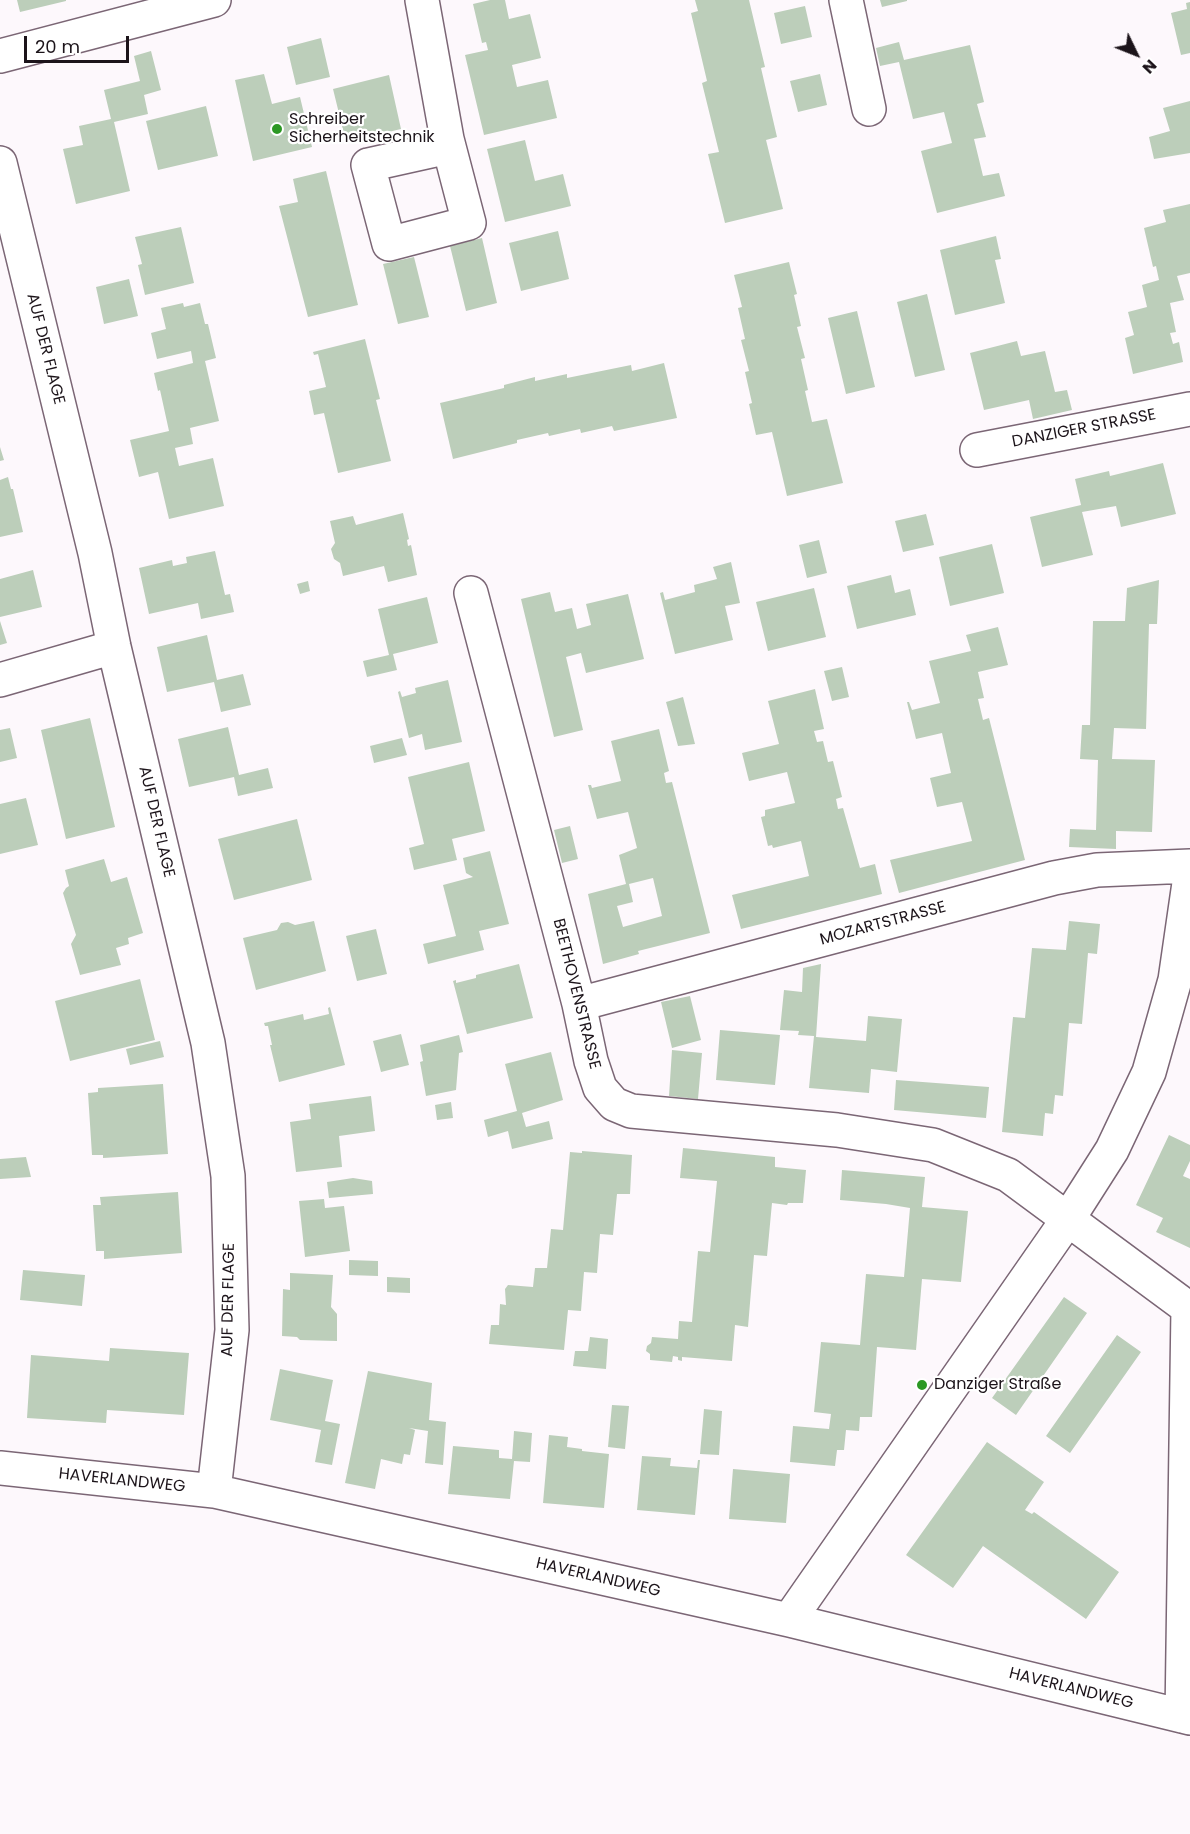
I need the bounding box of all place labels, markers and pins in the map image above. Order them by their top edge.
place label: Schreiber Sicherheitstechnik [289,110,435,148]
marker: Schreiber Sicherheitstechnik [270,122,284,136]
place label: Danziger Straße [934,1375,1061,1395]
marker: Danziger Straße [915,1378,929,1392]

